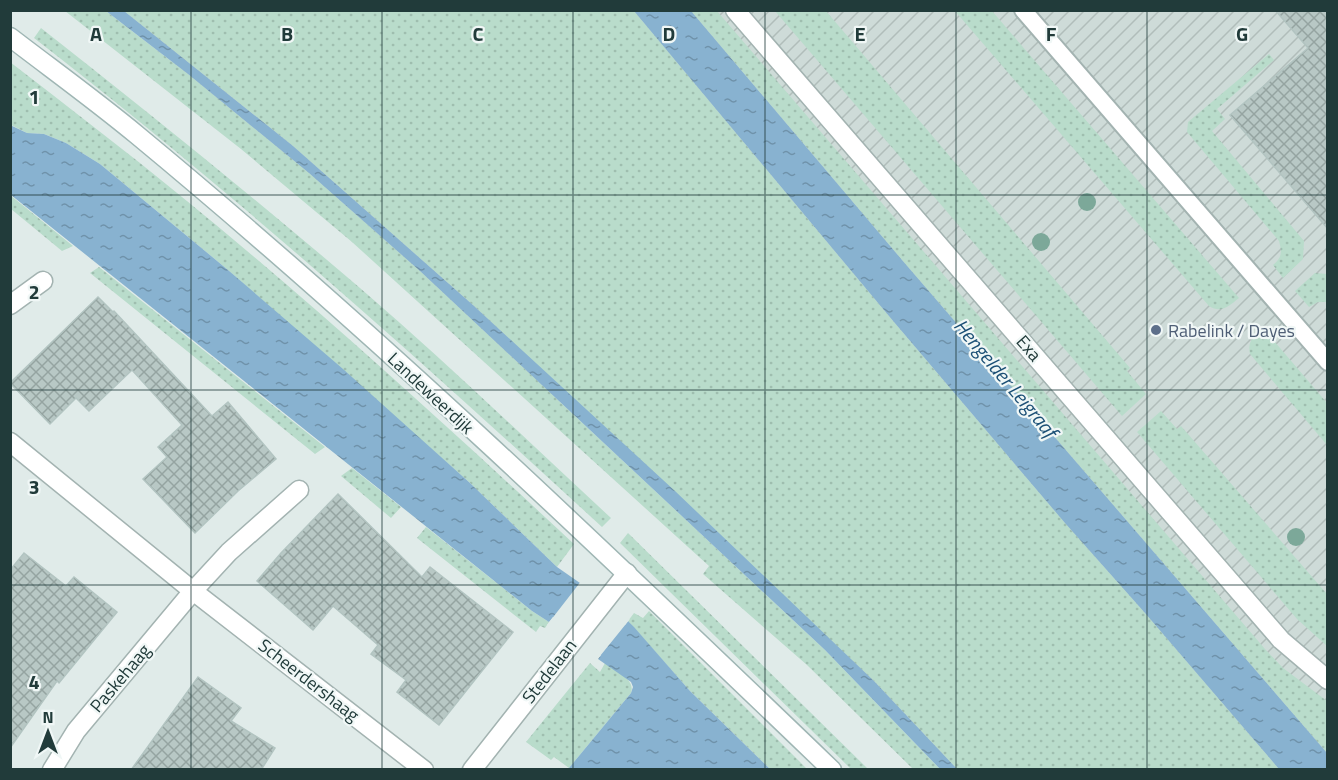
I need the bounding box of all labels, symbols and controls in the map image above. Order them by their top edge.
text: A [90,18,102,49]
text: B [281,18,293,49]
text: C [473,18,484,49]
text: D [663,18,675,49]
text: E [854,18,866,49]
text: F [1046,18,1057,49]
text: G [1236,18,1248,49]
text: 1 [28,81,40,112]
text: 2 [28,276,40,307]
water label: Hengelder Leigraaf [947,311,1068,447]
place label: Rabelink / Dayes [1168,317,1295,344]
marker: Rabelink / Dayes [1149,323,1163,337]
street label: Exa [1010,329,1048,367]
street label: Landeweerdijk [382,346,481,441]
text: 3 [28,471,40,502]
street label: Scheerdershaag [253,632,365,728]
street label: Stedelaan [515,633,583,709]
street label: Paskehaag [83,638,157,718]
text: 4 [28,666,40,697]
north arrow [18,702,78,762]
text: N [42,705,54,729]

